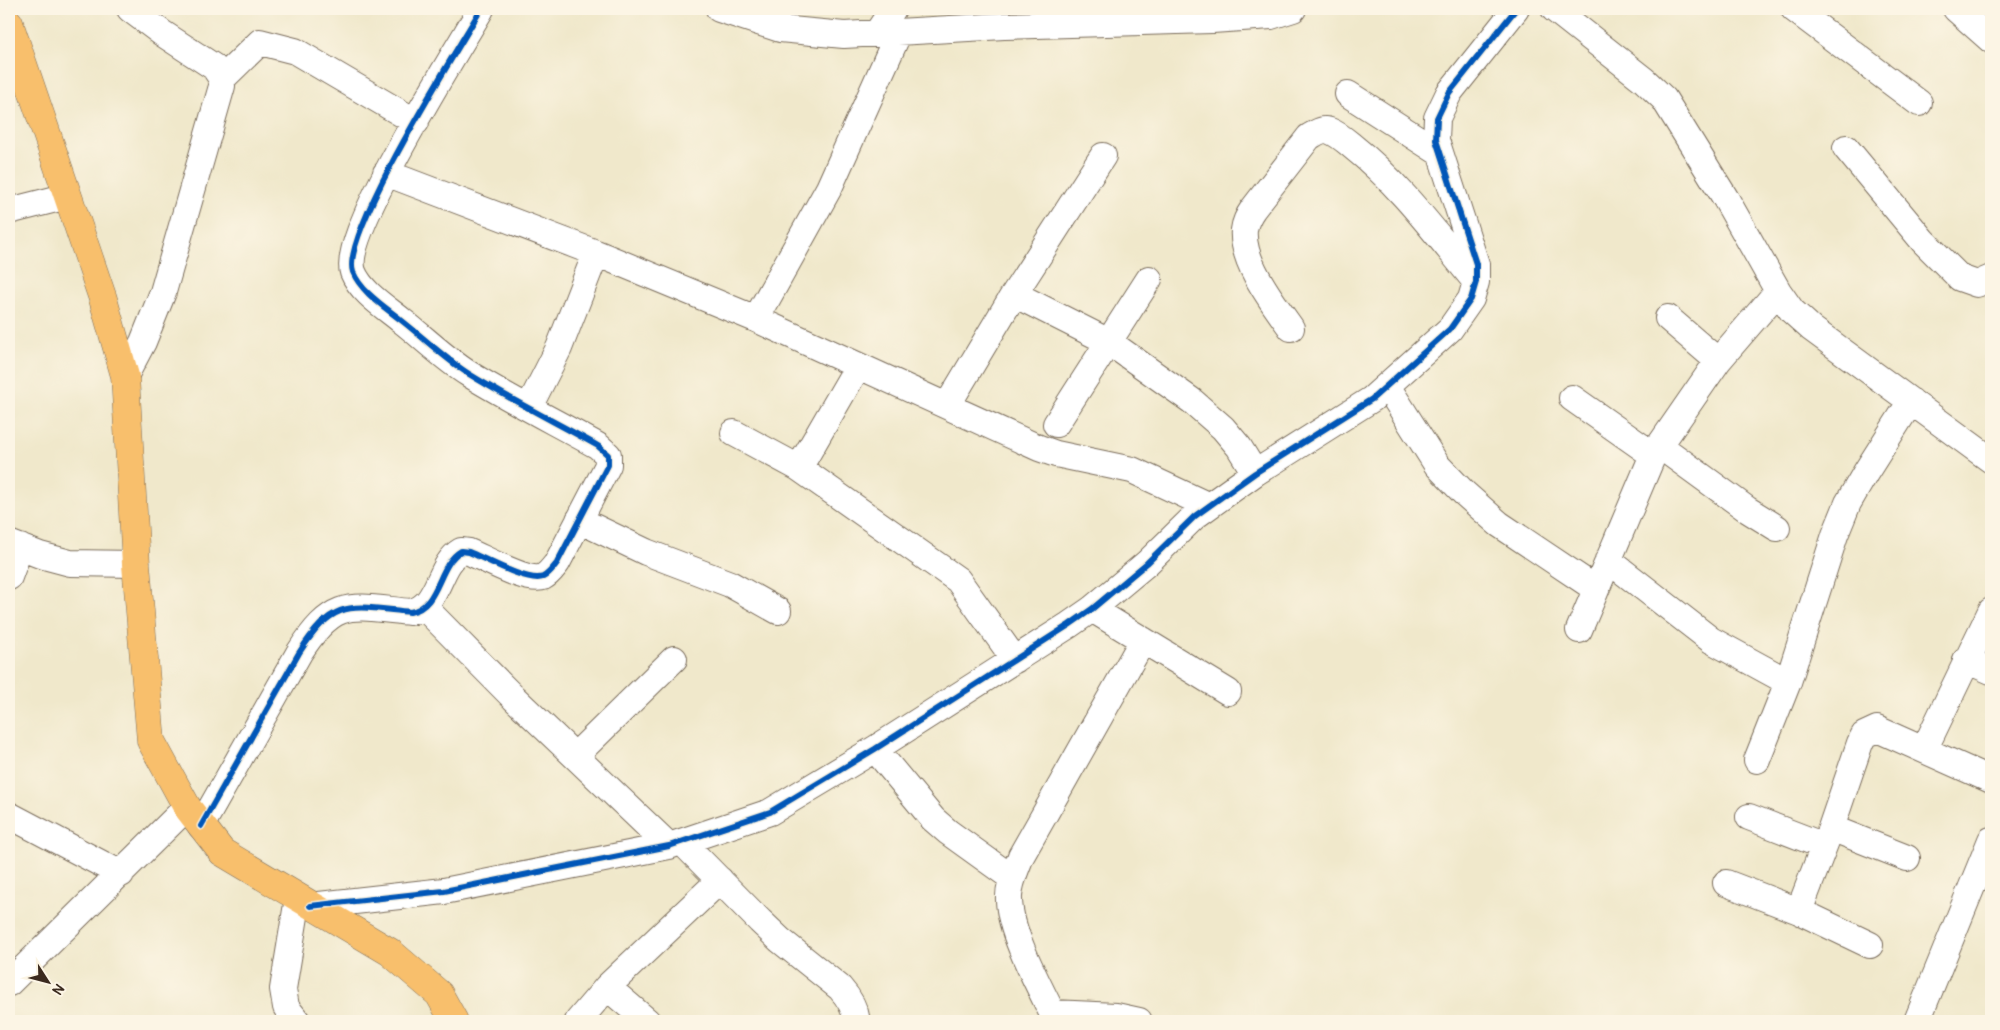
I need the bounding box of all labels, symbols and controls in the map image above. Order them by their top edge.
north arrow [22,958,72,1008]
text: N [48,981,68,998]

